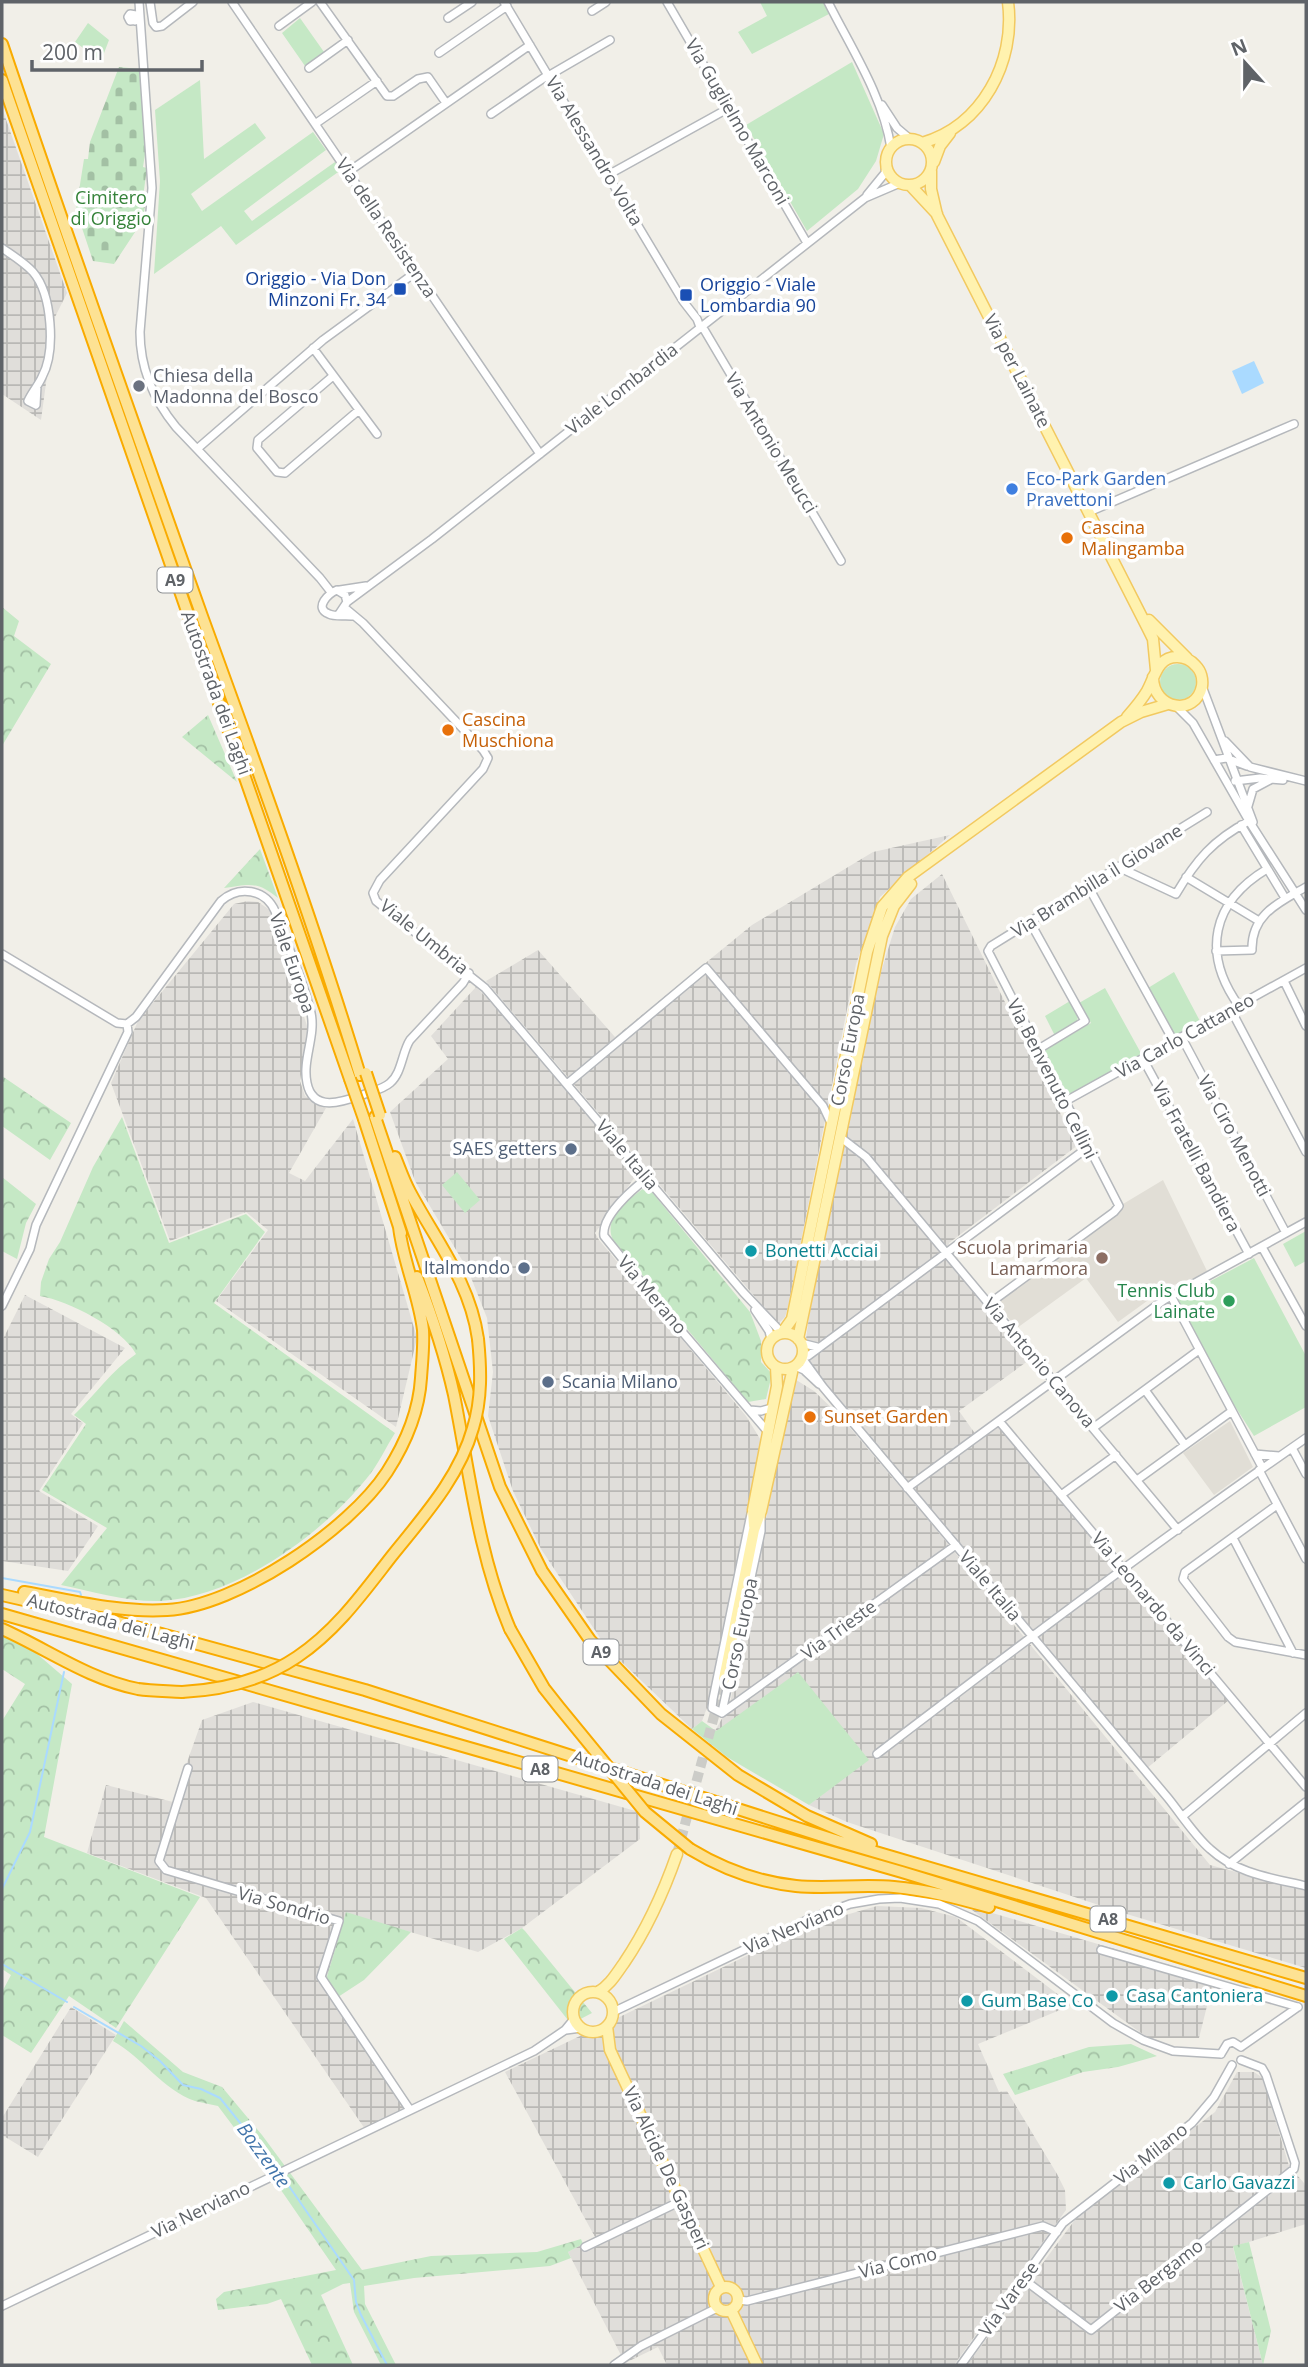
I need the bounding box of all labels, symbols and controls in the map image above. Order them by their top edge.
scale bar [32,28,201,72]
north arrow [1210,28,1280,98]
text: N [1227,32,1251,62]
street label: Via Guglielmo Marconi [680,34,795,209]
text: 200 m [42,38,103,66]
street label: Via Alessandro Volta [541,71,649,230]
street label: Via della Resistenza [331,153,443,302]
park label: Cimitero di Origgio [70,185,152,230]
place label: Origgio - Via Don Minzoni Fr. 34 [245,266,386,311]
place label: Origgio - Viale Lombardia 90 [700,272,816,317]
marker: Origgio - Via Don Minzoni Fr. 34 [392,281,408,297]
marker: Origgio - Viale Lombardia 90 [678,287,694,303]
street label: Via per Lainate [979,310,1057,432]
street label: Viale Lombardia [561,337,682,439]
place label: Chiesa della Madonna del Bosco [153,363,319,408]
street label: Via Antonio Meucci [720,368,823,517]
marker: Chiesa della Madonna del Bosco [131,378,147,394]
place label: Eco-Park Garden Pravettoni [1026,466,1166,511]
marker: Eco-Park Garden Pravettoni [1004,481,1020,497]
place label: Cascina Malingamba [1081,515,1185,560]
marker: Cascina Malingamba [1059,530,1075,546]
road number: A9 [158,568,192,593]
street label: Autostrada dei Laghi [176,607,258,778]
place label: Cascina Muschiona [462,707,554,752]
marker: Cascina Muschiona [440,722,456,738]
street label: Via Brambilla il Giovane [1006,818,1186,943]
street label: Viale Umbria [375,893,474,979]
street label: Viale Europa [265,909,321,1016]
street label: Via Carlo Cattaneo [1111,987,1258,1083]
street label: Corso Europa [824,992,870,1108]
street label: Via Benvenuto Cellini [1002,994,1104,1163]
street label: Via Ciro Menotti [1193,1071,1277,1200]
street label: Via Fratelli Bandiera [1147,1077,1247,1236]
street label: Viale Italia [591,1114,664,1195]
place label: SAES getters [452,1136,557,1160]
marker: SAES getters [563,1141,579,1157]
place label: Scuola primaria Lamarmora [957,1235,1088,1280]
place label: Bonetti Acciai [765,1238,878,1262]
marker: Bonetti Acciai [743,1243,759,1259]
street label: Via Merano [613,1250,693,1339]
marker: Scuola primaria Lamarmora [1094,1250,1110,1266]
place label: Italmondo [424,1255,510,1279]
marker: Italmondo [516,1260,532,1276]
place label: Tennis Club Lainate [1117,1278,1215,1323]
street label: Via Antonio Canova [978,1292,1101,1432]
marker: Tennis Club Lainate [1221,1293,1237,1309]
place label: Scania Milano [562,1369,678,1393]
marker: Scania Milano [540,1374,556,1390]
place label: Sunset Garden [824,1404,948,1428]
marker: Sunset Garden [802,1409,818,1425]
street label: Via Leonardo da Vinci [1087,1527,1221,1680]
street label: Viale Italia [954,1545,1027,1626]
street label: Corso Europa [715,1576,763,1692]
street label: Autostrada dei Laghi [25,1587,198,1655]
street label: Via Trieste [796,1594,881,1664]
road number: A9 [584,1640,618,1664]
street label: Autostrada dei Laghi [569,1744,741,1820]
road number: A8 [522,1756,558,1782]
street label: Via Sondrio [235,1880,333,1930]
street label: Via Nerviano [740,1895,847,1959]
road number: A8 [1090,1907,1126,1932]
place label: Casa Cantoniera [1126,1983,1263,2007]
place label: Gum Base Co [981,1988,1094,2012]
marker: Casa Cantoniera [1104,1988,1120,2004]
marker: Gum Base Co [959,1993,975,2009]
street label: Via Alcide De Gasperi [619,2082,715,2253]
water label: Bozzente [231,2117,297,2193]
street label: Via Milano [1109,2117,1192,2189]
place label: Carlo Gavazzi [1183,2170,1295,2194]
street label: Via Nerviano [147,2175,254,2243]
marker: Carlo Gavazzi [1161,2175,1177,2191]
street label: Via Bergamo [1109,2233,1208,2317]
street label: Via Como [856,2241,939,2283]
street label: Via Varese [973,2256,1043,2341]

